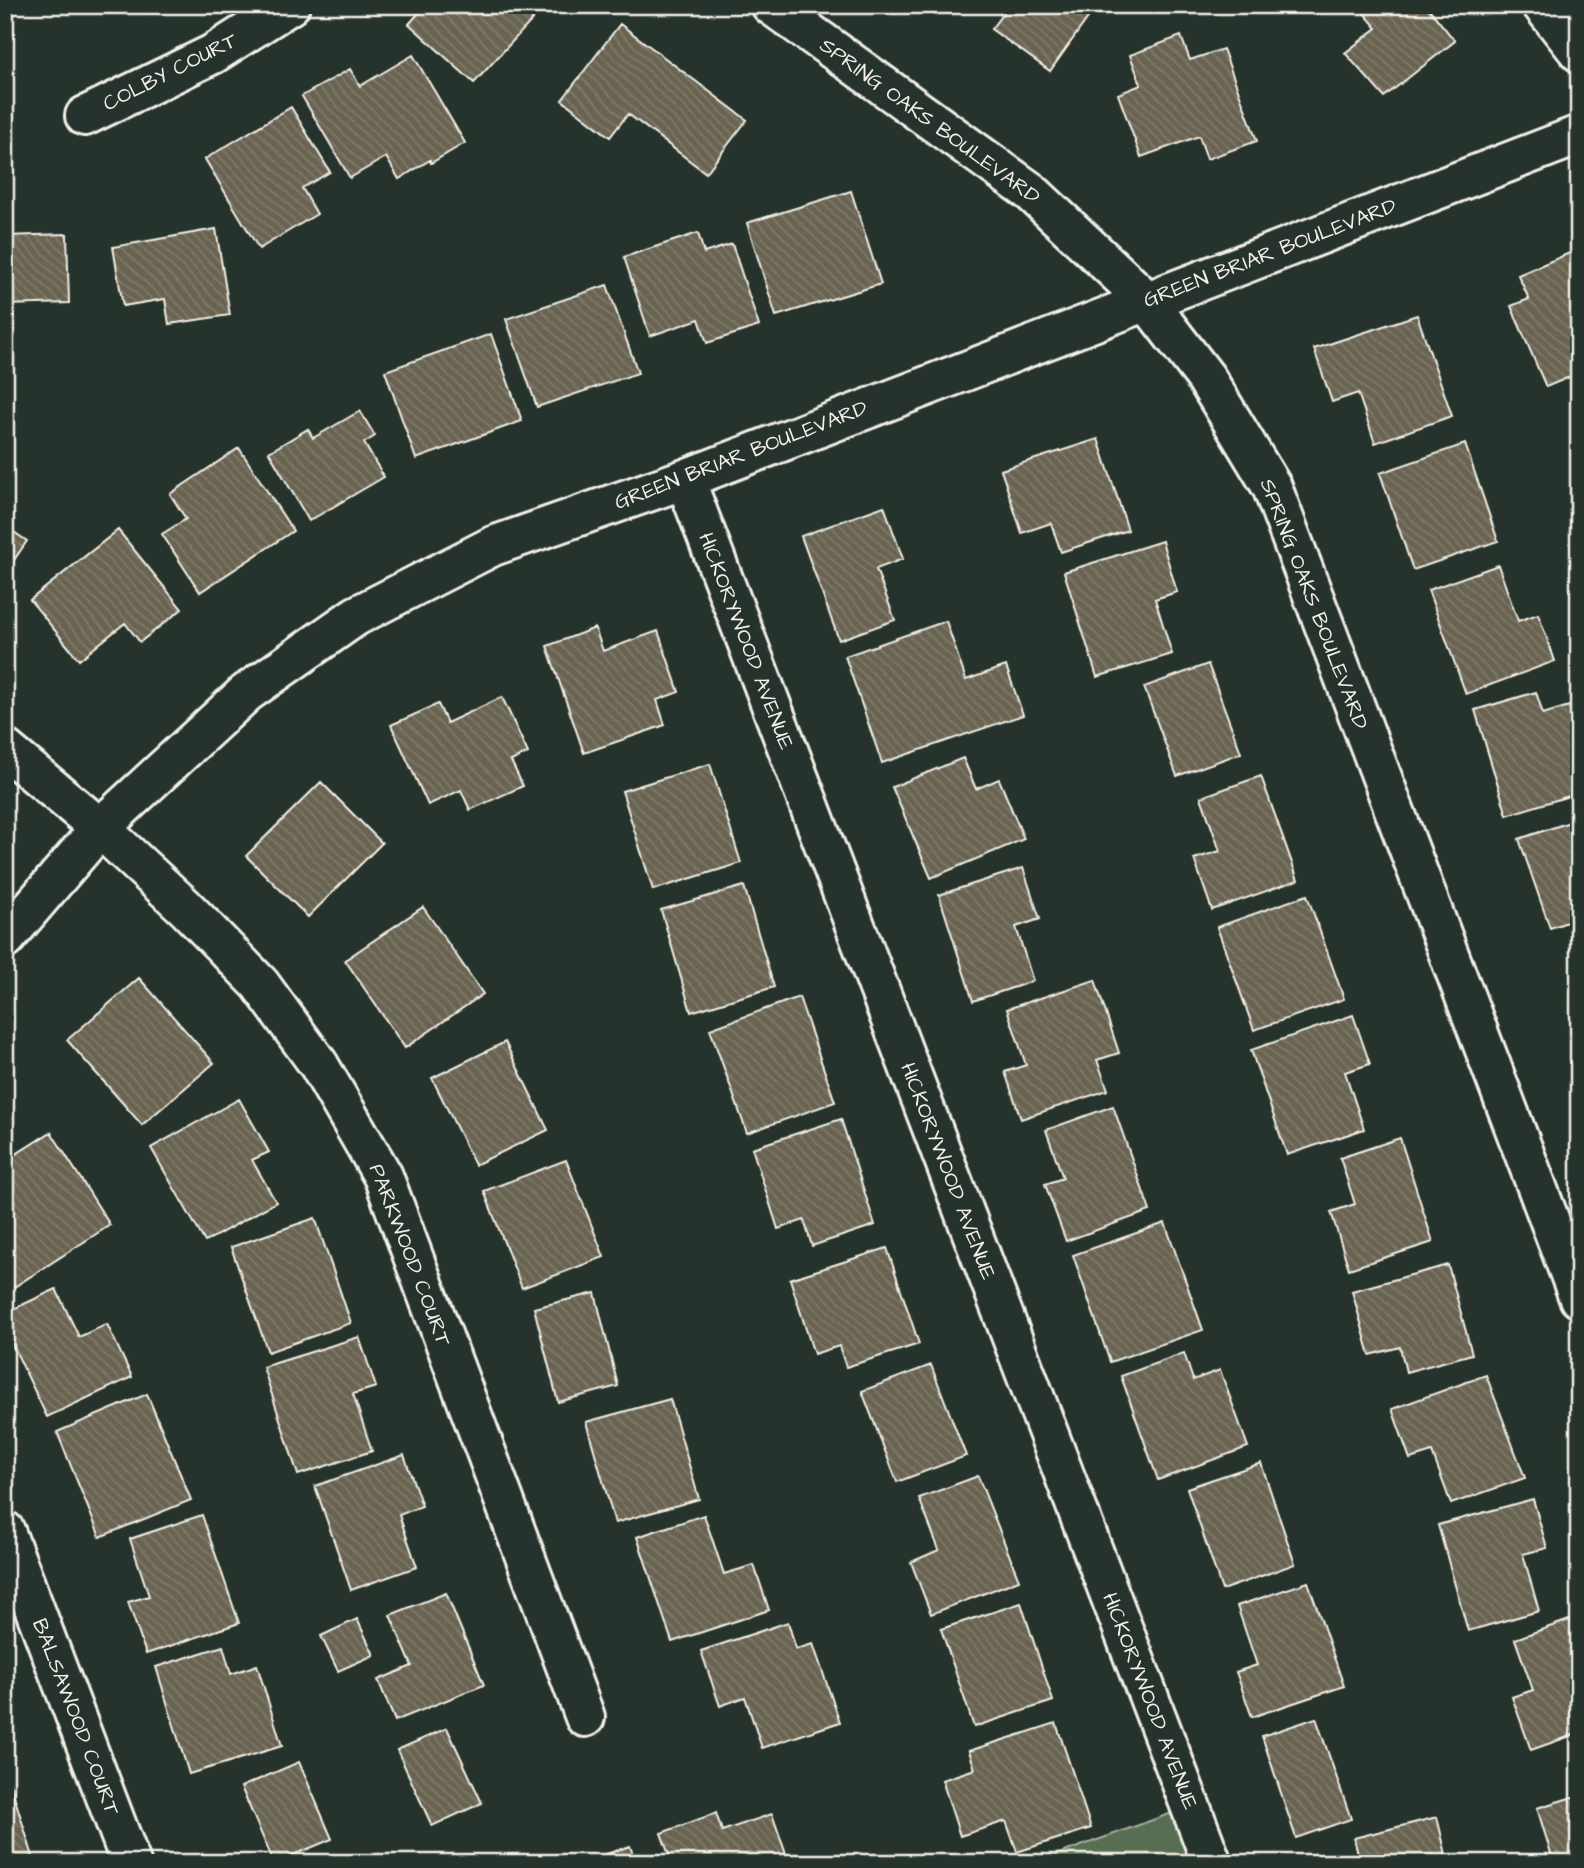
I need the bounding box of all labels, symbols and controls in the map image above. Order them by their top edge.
street label: COLBY COURT [98,25,243,118]
street label: SPRING OAKS BOULEVARD [814,31,1047,211]
street label: GREEN BRIAR BOULEVARD [1139,191,1401,315]
street label: GREEN BRIAR BOULEVARD [610,393,872,517]
street label: SPRING OAKS BOULEVARD [1253,475,1375,734]
street label: HICKORYWOOD AVENUE [691,528,801,754]
street label: HICKORYWOOD AVENUE [893,1058,1003,1284]
street label: PARKWOOD COURT [362,1160,458,1351]
street label: HICKORYWOOD AVENUE [1095,1588,1205,1814]
street label: BALSAWOOD COURT [25,1614,127,1820]

